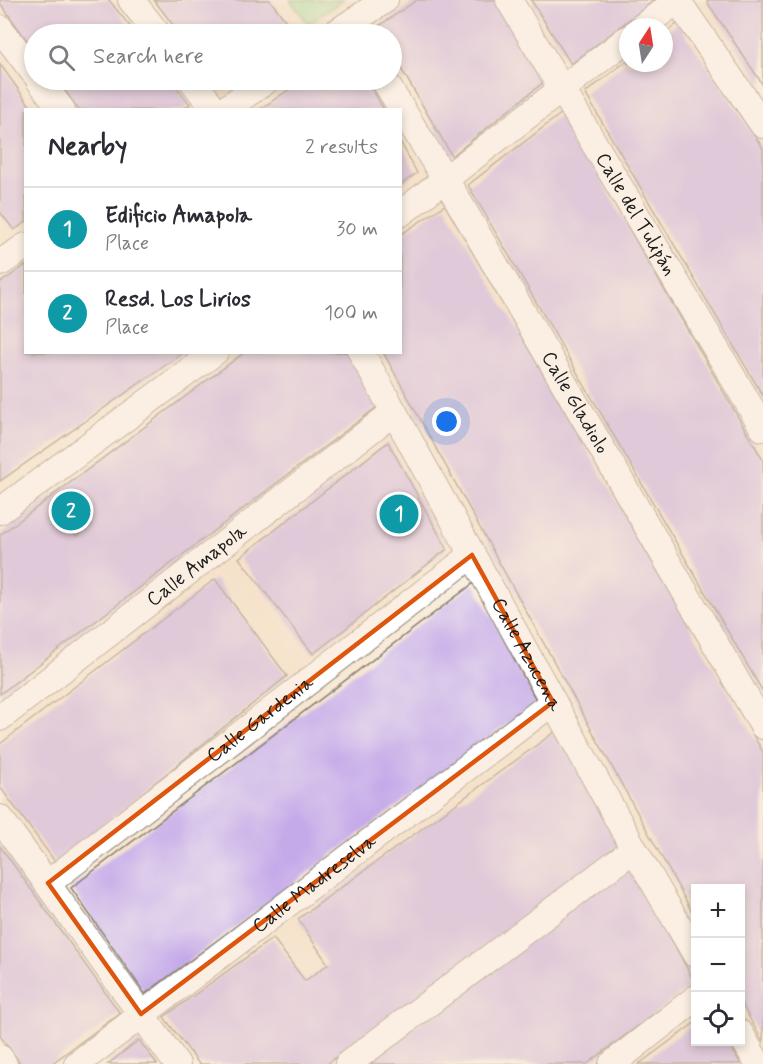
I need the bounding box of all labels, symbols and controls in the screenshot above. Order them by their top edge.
north arrow [619,18,673,72]
search box [24,24,402,90]
icon: search [45,41,78,74]
text: Search here [93,43,204,71]
text: Nearby [48,130,127,164]
text: 2 results [305,134,378,161]
street label: Calle del Tulipán [589,147,683,281]
text: Edificio Amapola [105,202,252,230]
text: 1 [63,216,72,243]
text: 30 m [336,216,378,243]
text: Place [105,230,149,257]
text: Resd. Los Lirios [105,286,251,314]
text: 2 [63,300,72,327]
text: 100 m [324,300,378,327]
text: Place [105,314,149,341]
street label: Calle Gladiolo [535,346,616,459]
your location [432,407,461,436]
pin: 2 [52,488,90,534]
pin: 1 [380,492,418,536]
street label: Calle Amapola [141,517,253,613]
street label: Calle Azucena [485,593,570,717]
street label: Calle Gardenia [201,668,320,769]
street label: Calle Madreselva [247,827,383,939]
map controls [691,884,745,1046]
button: + [691,884,745,938]
button: − [691,938,745,992]
button: locate [691,992,745,1046]

